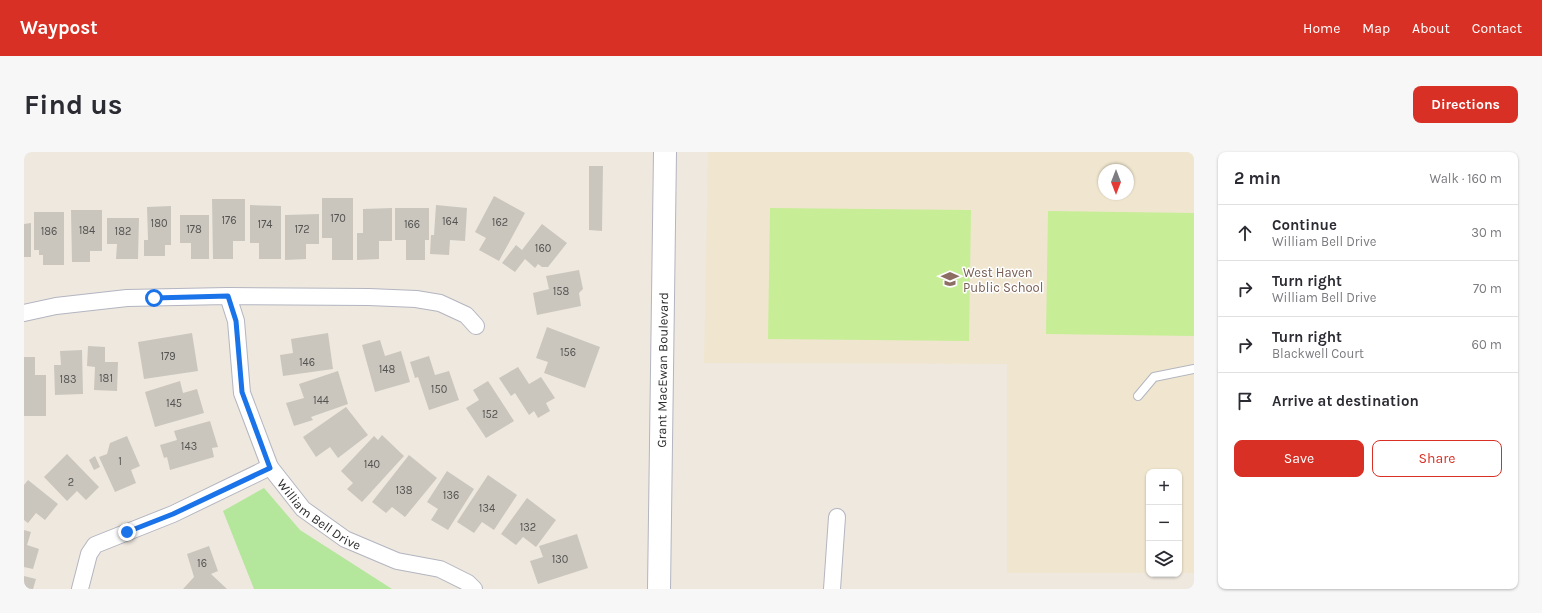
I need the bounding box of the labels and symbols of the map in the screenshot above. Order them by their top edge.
north arrow [1098,164,1134,200]
house number: 170 [330,212,346,225]
house number: 176 [221,214,237,227]
house number: 164 [442,215,458,228]
house number: 162 [492,216,508,229]
house number: 180 [151,217,167,230]
house number: 174 [258,218,272,231]
house number: 166 [404,218,420,231]
house number: 178 [186,223,202,236]
house number: 172 [294,223,310,236]
house number: 184 [79,224,95,237]
house number: 186 [41,225,57,238]
house number: 182 [115,225,131,238]
house number: 160 [535,242,551,255]
place label: West Haven Public School [963,265,1043,295]
school or university icon: West Haven Public School [940,269,960,289]
house number: 158 [553,285,570,298]
route start [145,289,163,307]
street label: Grant MacEwan Boulevard [653,292,671,448]
house number: 156 [560,346,576,359]
house number: 179 [160,350,176,363]
house number: 146 [299,356,315,369]
house number: 148 [379,363,396,376]
house number: 181 [99,372,113,385]
house number: 183 [60,373,76,386]
house number: 150 [431,383,447,396]
house number: 144 [313,394,329,407]
house number: 145 [166,397,182,410]
house number: 152 [482,408,498,421]
house number: 143 [181,440,197,453]
house number: 1 [118,455,122,468]
house number: 140 [364,458,380,471]
house number: 2 [68,476,74,489]
street label: William Bell Drive [275,476,364,553]
house number: 138 [396,484,413,497]
house number: 136 [443,489,459,502]
house number: 134 [479,502,495,515]
house number: 132 [520,521,536,534]
route end [118,523,136,541]
house number: 130 [552,553,568,566]
house number: 16 [197,557,207,570]

